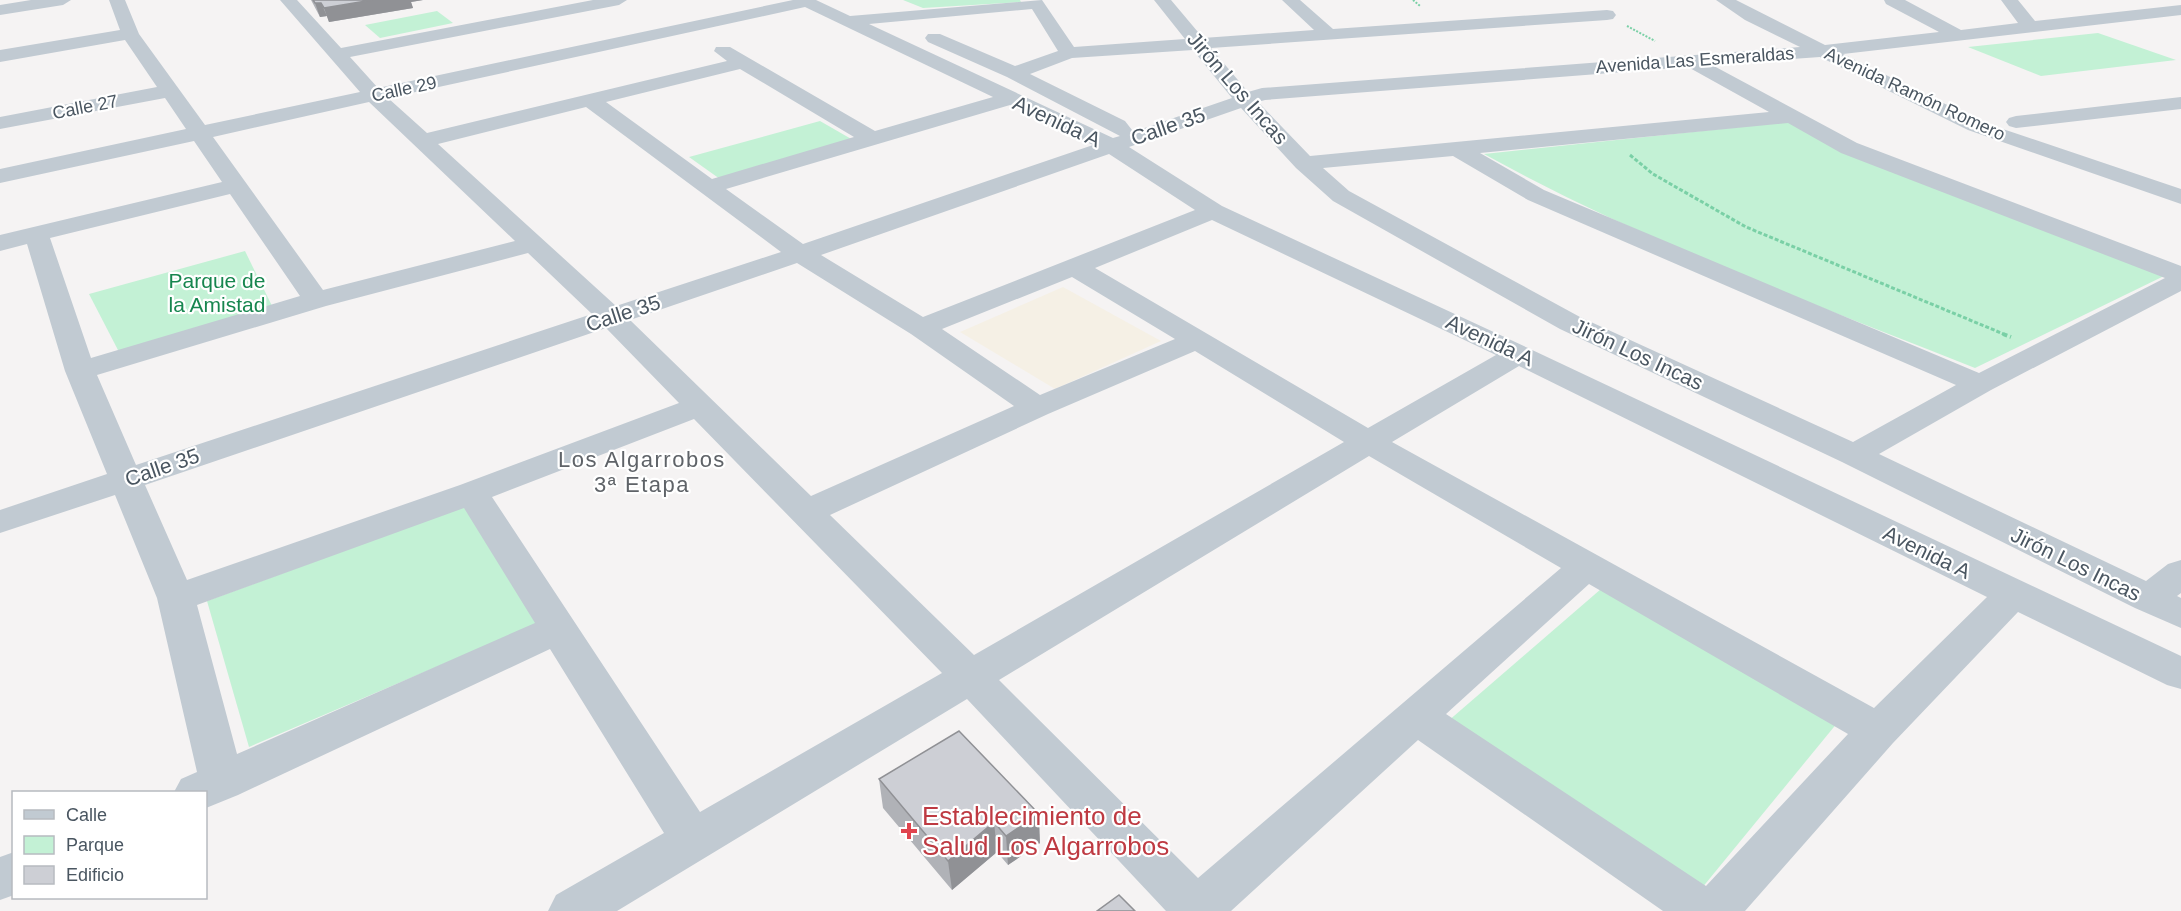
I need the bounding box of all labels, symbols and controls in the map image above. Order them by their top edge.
street label: Jirón Los Incas [1183,27,1293,149]
street label: Avenida Las Esmeraldas [1595,43,1795,77]
street label: Avenida Ramón Romero [1822,43,2008,145]
street label: Calle 29 [370,72,438,106]
street label: Calle 27 [51,91,119,123]
street label: Avenida A [1009,91,1105,151]
street label: Calle 35 [1128,103,1208,149]
park label: Parque de la Amistad [169,269,265,316]
street label: Calle 35 [583,290,663,336]
street label: Avenida A [1442,310,1538,370]
street label: Jirón Los Incas [1569,314,1707,394]
street label: Calle 35 [122,444,202,490]
district label: Los Algarrobos 3ª Etapa [558,447,726,497]
street label: Avenida A [1880,521,1974,583]
street label: Jirón Los Incas [2007,523,2145,605]
legend [12,791,207,899]
place label: Establecimiento de Salud Los Algarrobos [922,801,1169,861]
text: Calle [66,805,107,825]
marker: Establecimiento de Salud Los Algarrobos [900,822,918,840]
text: Parque [66,835,124,855]
text: Edificio [66,865,124,885]

